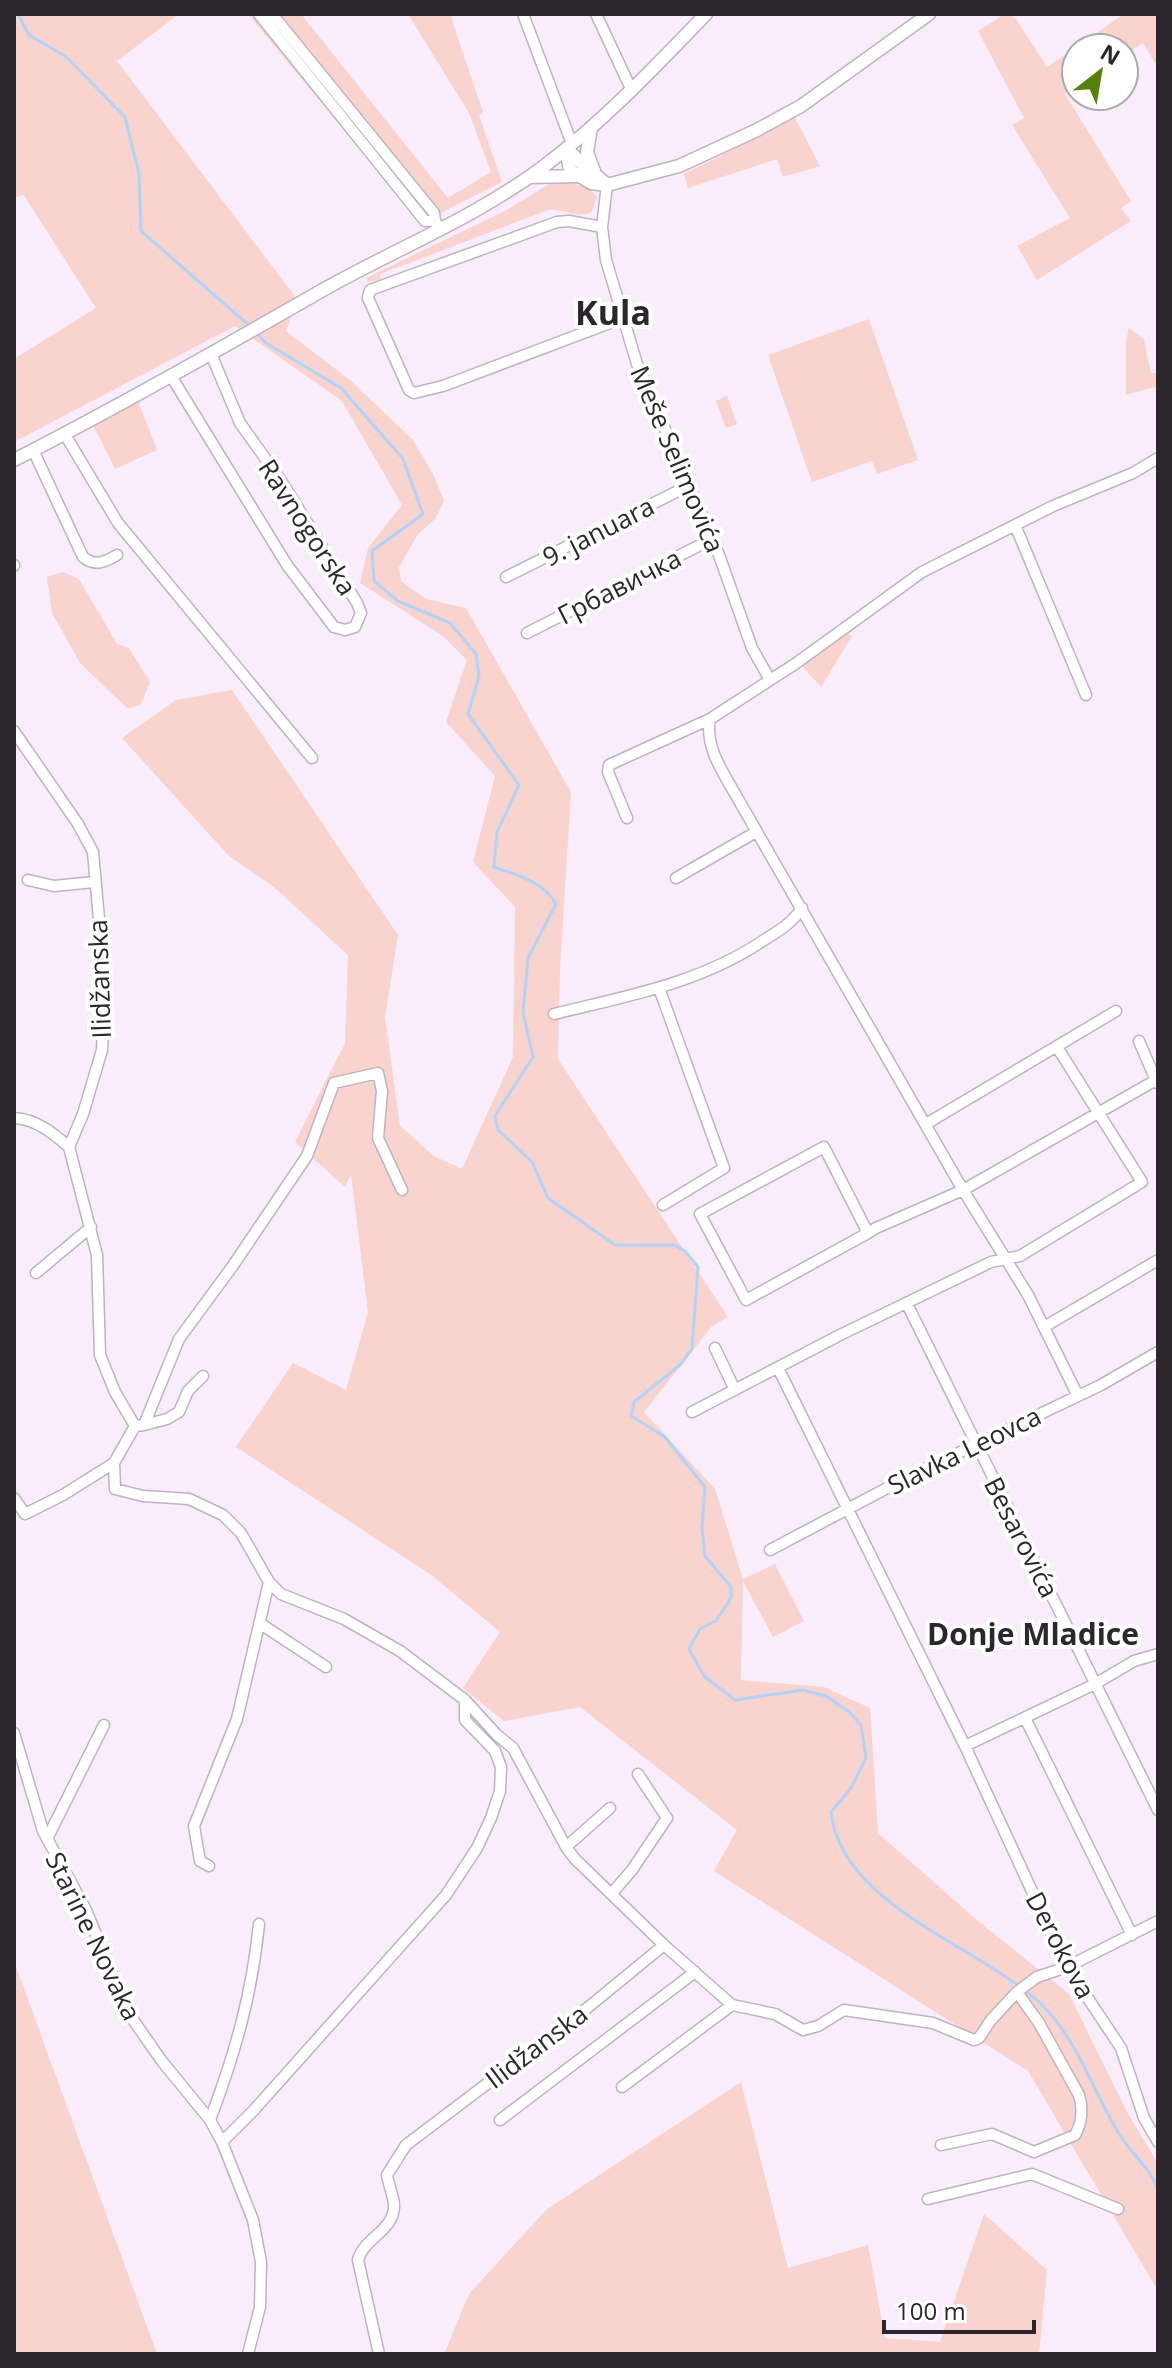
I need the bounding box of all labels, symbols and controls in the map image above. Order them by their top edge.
north arrow [1060,32,1140,112]
text: N [1095,37,1126,71]
district label: Kula [575,289,651,335]
street label: Meše Selimovića [622,360,734,558]
street label: Ravnogorska [250,452,366,602]
street label: 9. januara [536,488,660,574]
street label: Грбавичка [551,539,687,633]
street label: Ilidžanska [79,919,119,1039]
street label: Slavka Leovca [881,1397,1047,1503]
street label: Besarovića [976,1470,1068,1604]
district label: Donje Mladice [927,1613,1139,1654]
street label: Starine Novaka [38,1846,150,2026]
street label: Derokova [1018,1885,1104,2005]
street label: Ilidžanska [477,1996,595,2096]
scale bar [884,2284,1034,2334]
text: 100 m [896,2294,966,2327]

